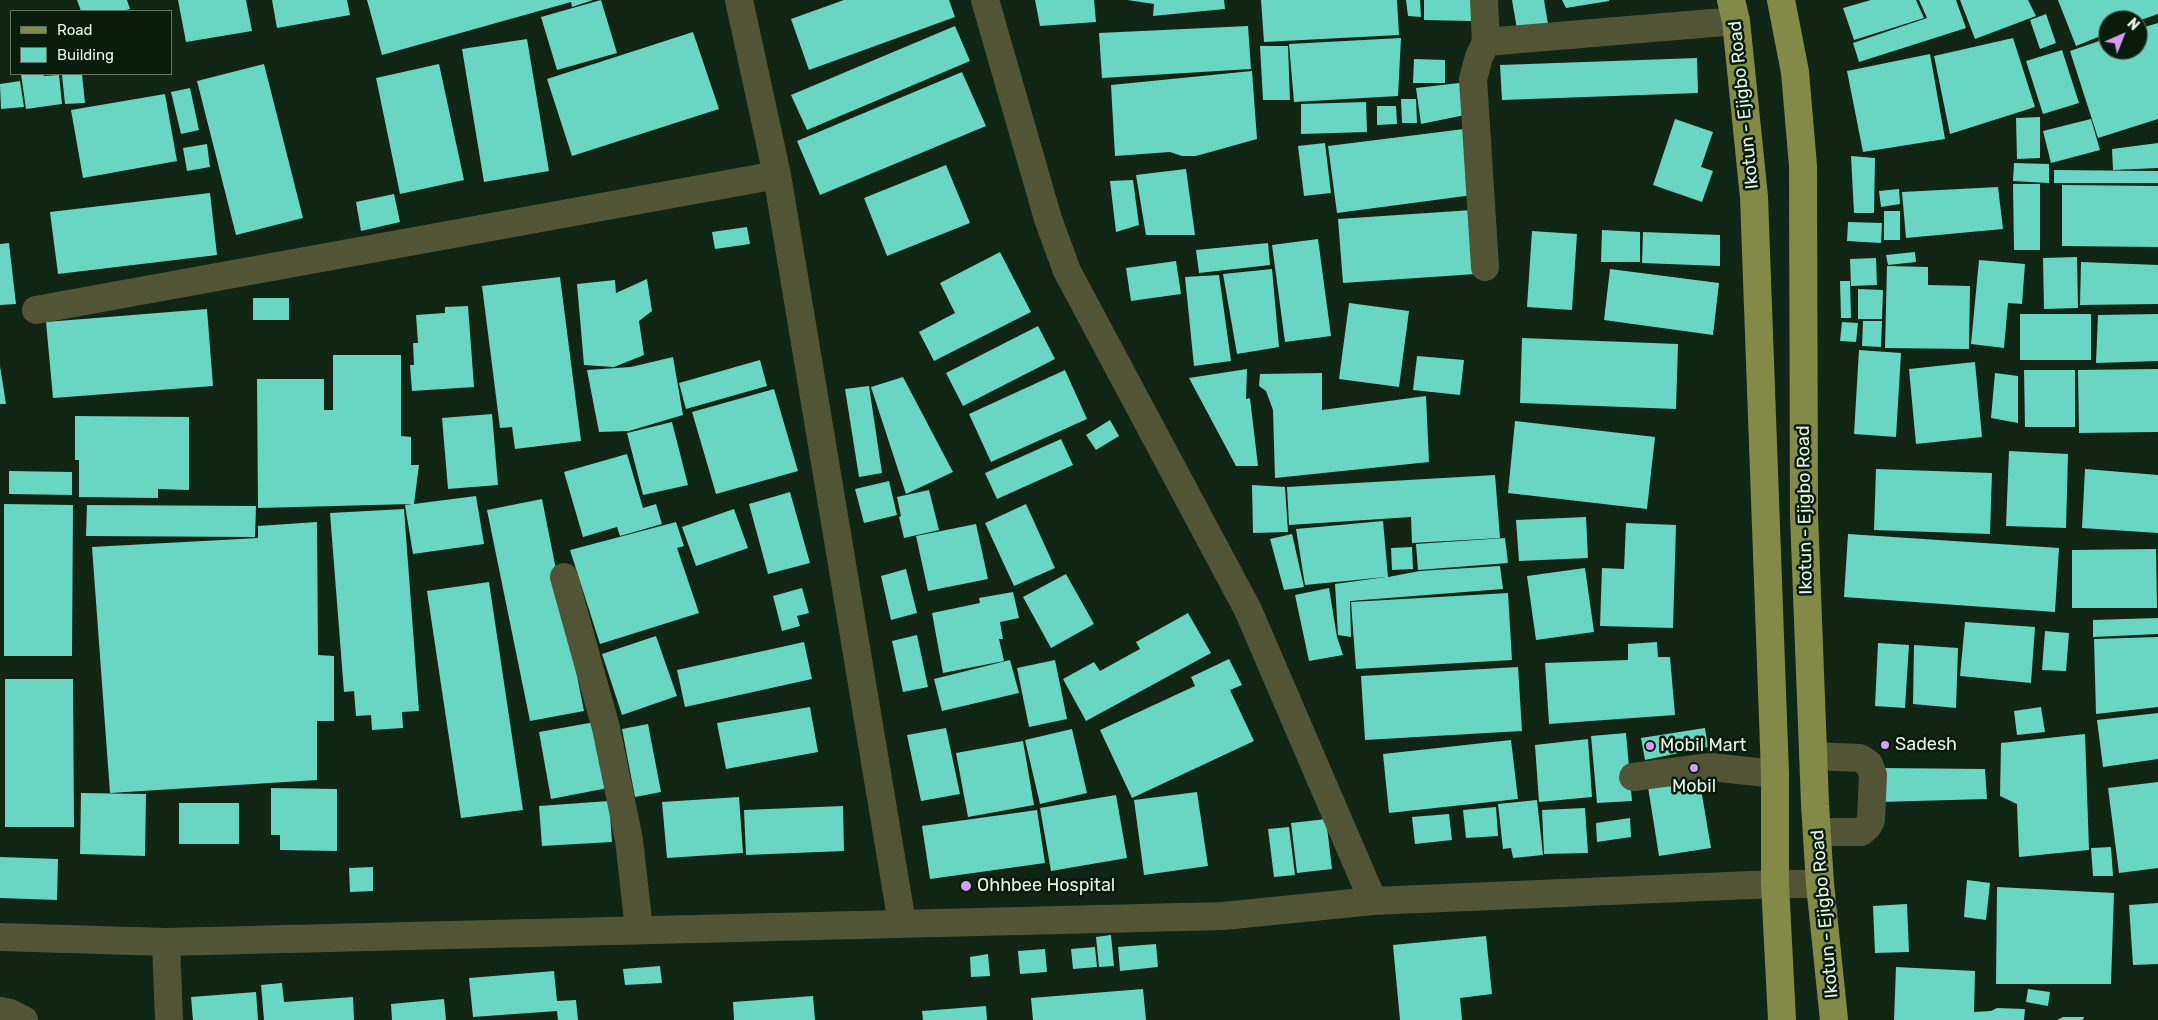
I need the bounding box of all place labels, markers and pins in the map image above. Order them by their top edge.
place label: Sadesh [1895,734,1957,756]
place label: Mobil Mart [1660,735,1747,757]
marker: Sadesh [1879,739,1891,751]
marker: Mobil Mart [1644,740,1656,752]
marker: Mobil [1688,762,1700,774]
place label: Mobil [1672,776,1716,798]
place label: Ohhbee Hospital [977,875,1115,897]
marker: Ohhbee Hospital [959,879,973,893]

